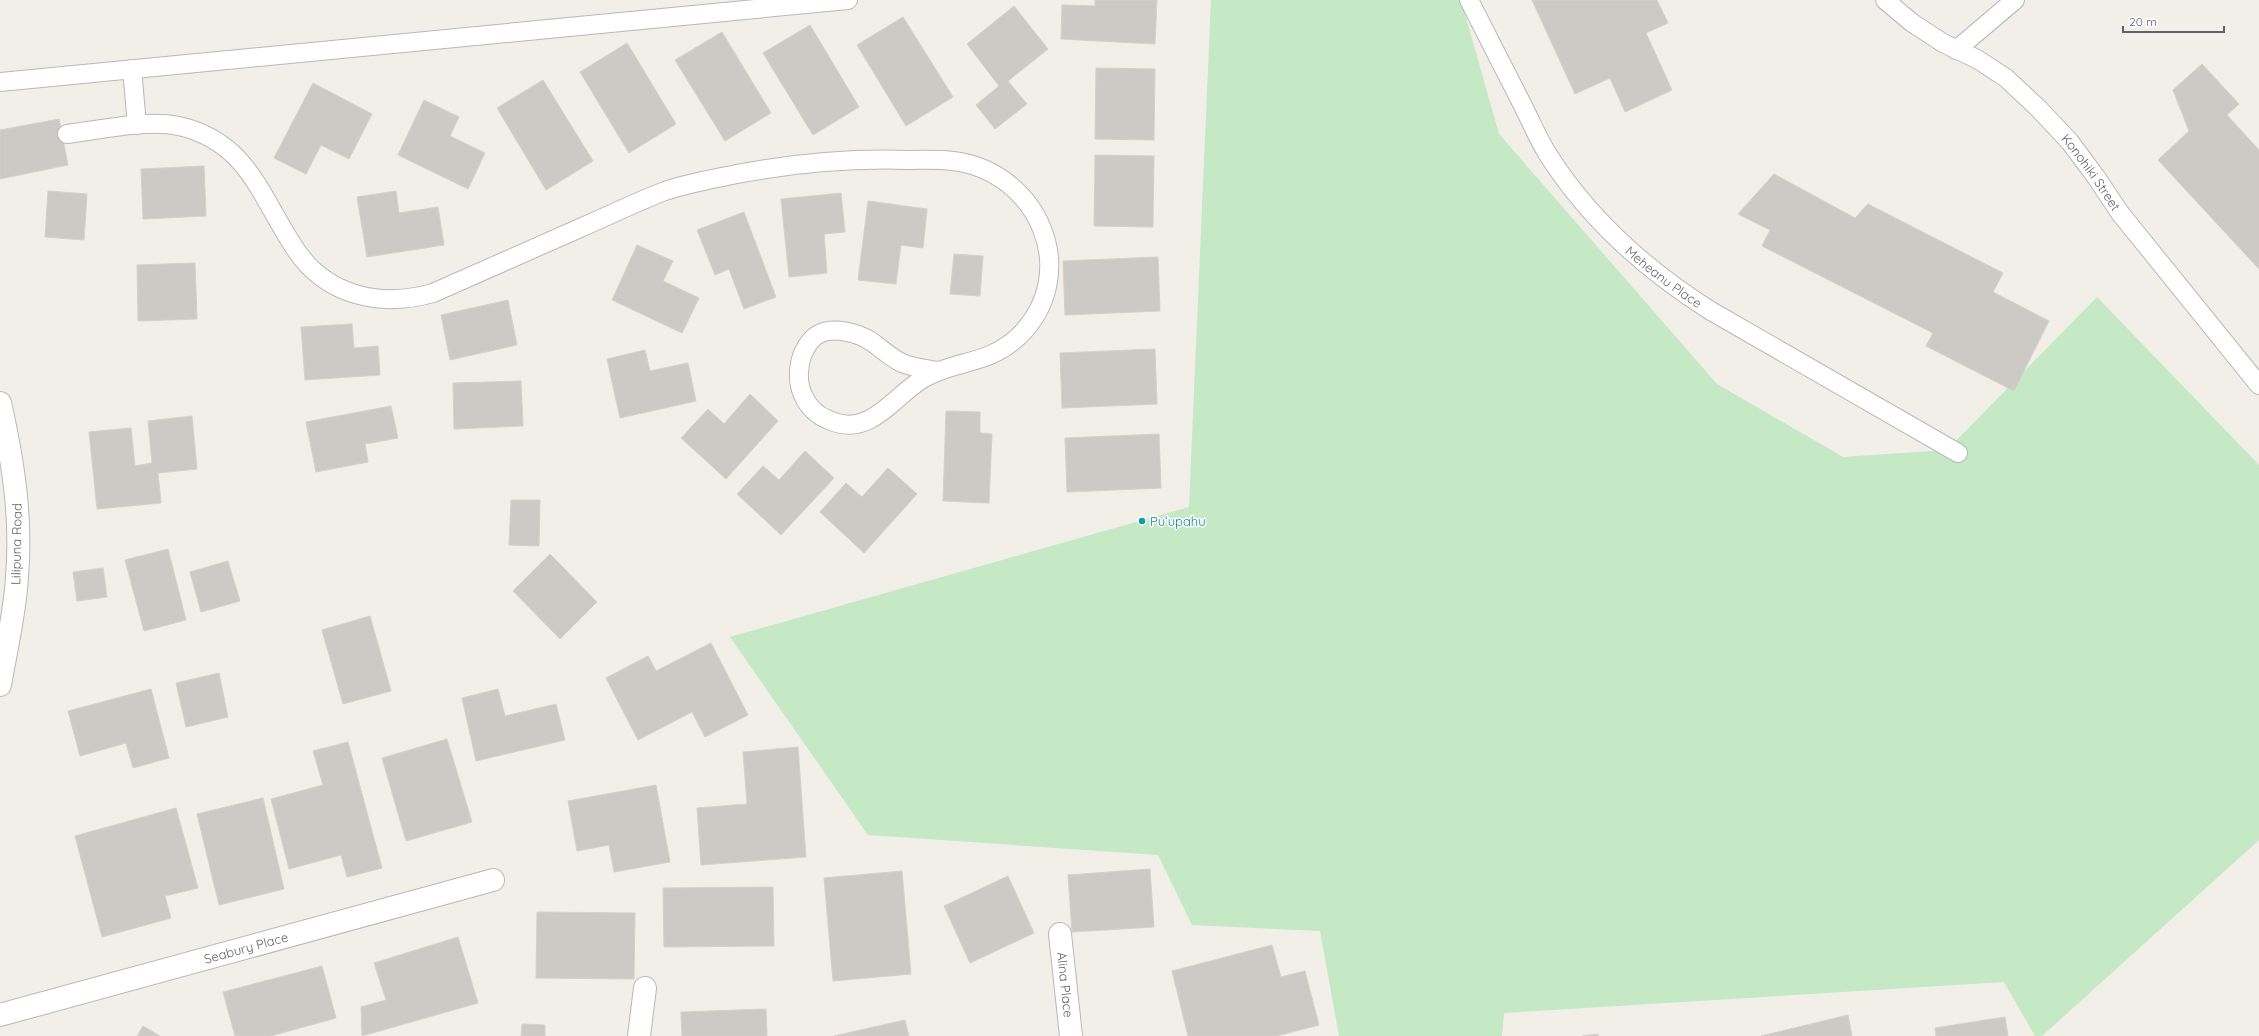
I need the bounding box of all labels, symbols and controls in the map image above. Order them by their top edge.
scale bar [2123,8,2224,34]
text: 20 m [2129,14,2157,29]
street label: Konohiki Street [2058,130,2124,214]
street label: Meheanu Place [1622,242,1705,311]
street label: Lilipuna Road [7,503,25,585]
place label: Puʻupahu [1150,513,1206,529]
marker: Puʻupahu [1137,516,1147,526]
street label: Seabury Place [202,928,290,967]
street label: Alina Place [1054,951,1077,1018]

